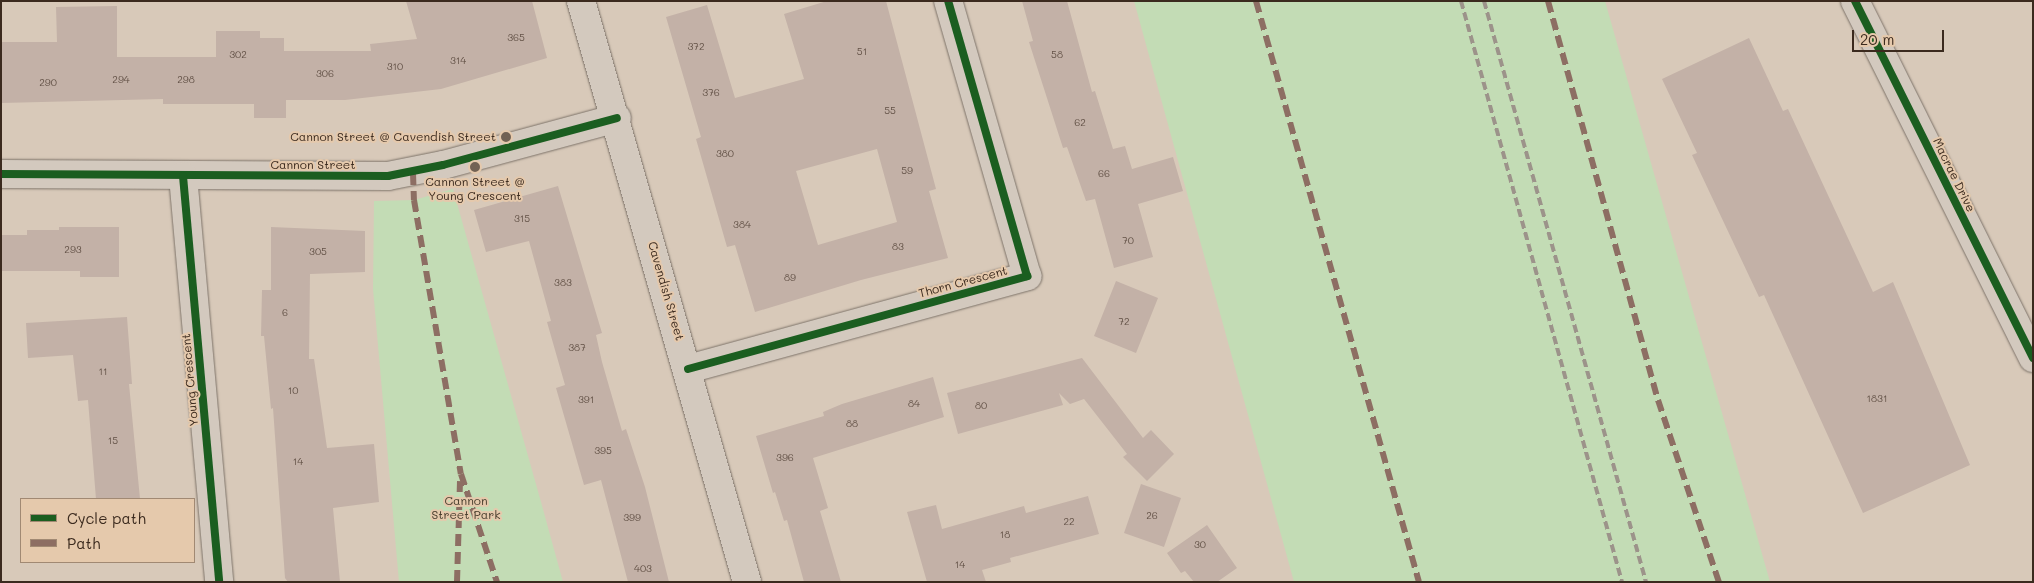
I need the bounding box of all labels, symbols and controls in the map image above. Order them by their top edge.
scale bar [1854,20,1946,52]
text: 20 m [1860,29,1894,49]
house number: 365 [507,32,525,44]
house number: 372 [688,41,704,53]
house number: 51 [857,46,867,58]
house number: 302 [229,49,247,61]
house number: 58 [1051,49,1063,61]
house number: 314 [450,55,466,67]
house number: 310 [387,61,403,73]
house number: 306 [316,68,334,80]
house number: 294 [112,74,130,86]
house number: 298 [177,74,195,86]
house number: 290 [39,77,57,89]
house number: 376 [702,87,720,99]
house number: 55 [884,105,896,117]
house number: 62 [1074,117,1086,129]
place label: Cannon Street @ Cavendish Street [290,130,496,144]
marker: Cannon Street @ Cavendish Street [500,131,512,143]
street label: Macrae Drive [1930,136,1978,214]
house number: 380 [716,148,734,160]
street label: Cannon Street [270,158,356,172]
marker: Cannon Street @ Young Crescent [469,161,481,173]
house number: 59 [901,165,913,177]
house number: 66 [1098,168,1110,180]
place label: Cannon Street @ Young Crescent [425,175,525,203]
house number: 315 [514,213,530,225]
house number: 384 [733,219,751,231]
house number: 70 [1122,235,1134,247]
street label: Cavendish Street [645,240,687,342]
house number: 83 [892,241,904,253]
house number: 293 [64,244,82,256]
house number: 305 [309,246,327,258]
street label: Thorn Crescent [917,263,1009,301]
house number: 89 [784,272,796,284]
house number: 383 [554,277,572,289]
house number: 6 [282,307,288,319]
house number: 72 [1118,316,1130,328]
street label: Young Crescent [179,333,201,427]
house number: 387 [568,342,586,354]
house number: 11 [99,366,107,378]
house number: 10 [288,385,298,397]
house number: 1831 [1867,393,1887,405]
house number: 391 [578,394,594,406]
house number: 84 [908,398,920,410]
house number: 80 [975,400,987,412]
house number: 88 [846,418,858,430]
house number: 15 [108,435,118,447]
house number: 395 [594,445,612,457]
house number: 396 [776,452,794,464]
house number: 14 [293,456,303,468]
park label: Cannon Street Park [431,494,501,522]
legend [20,498,195,563]
text: Cycle path [67,508,146,528]
house number: 26 [1146,510,1158,522]
house number: 399 [623,512,641,524]
house number: 22 [1063,516,1075,528]
house number: 18 [1000,529,1010,541]
text: Path [67,533,101,553]
house number: 30 [1194,539,1206,551]
house number: 14 [955,559,965,571]
house number: 403 [634,563,652,575]

